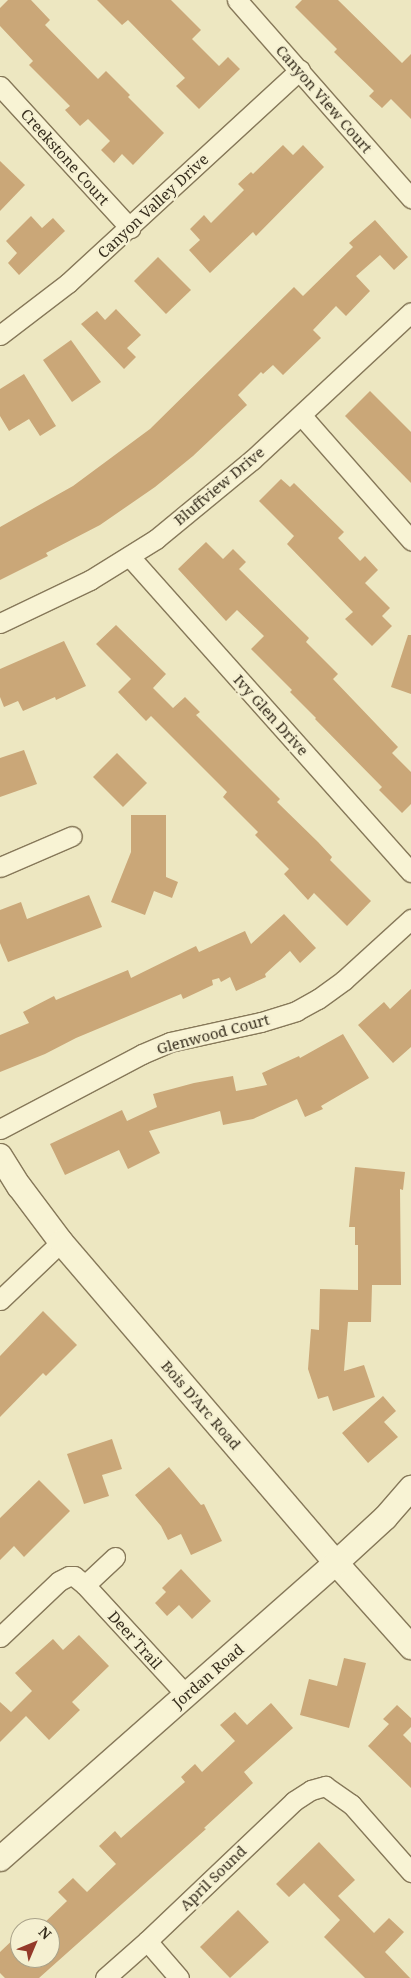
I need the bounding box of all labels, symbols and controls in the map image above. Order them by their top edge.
street label: Canyon View Court [272,41,376,157]
street label: Creekstone Court [17,105,113,209]
street label: Canyon Valley Drive [94,150,212,262]
street label: Bluffview Drive [170,443,268,529]
street label: Ivy Glen Drive [230,671,312,759]
street label: Glenwood Court [155,1010,271,1058]
street label: Bois D'Arc Road [157,1357,245,1453]
street label: Deer Trail [104,1607,166,1673]
street label: Jordan Road [169,1640,247,1712]
street label: April Sound [176,1842,250,1914]
north arrow [10,1918,60,1968]
text: N [35,1922,56,1943]

